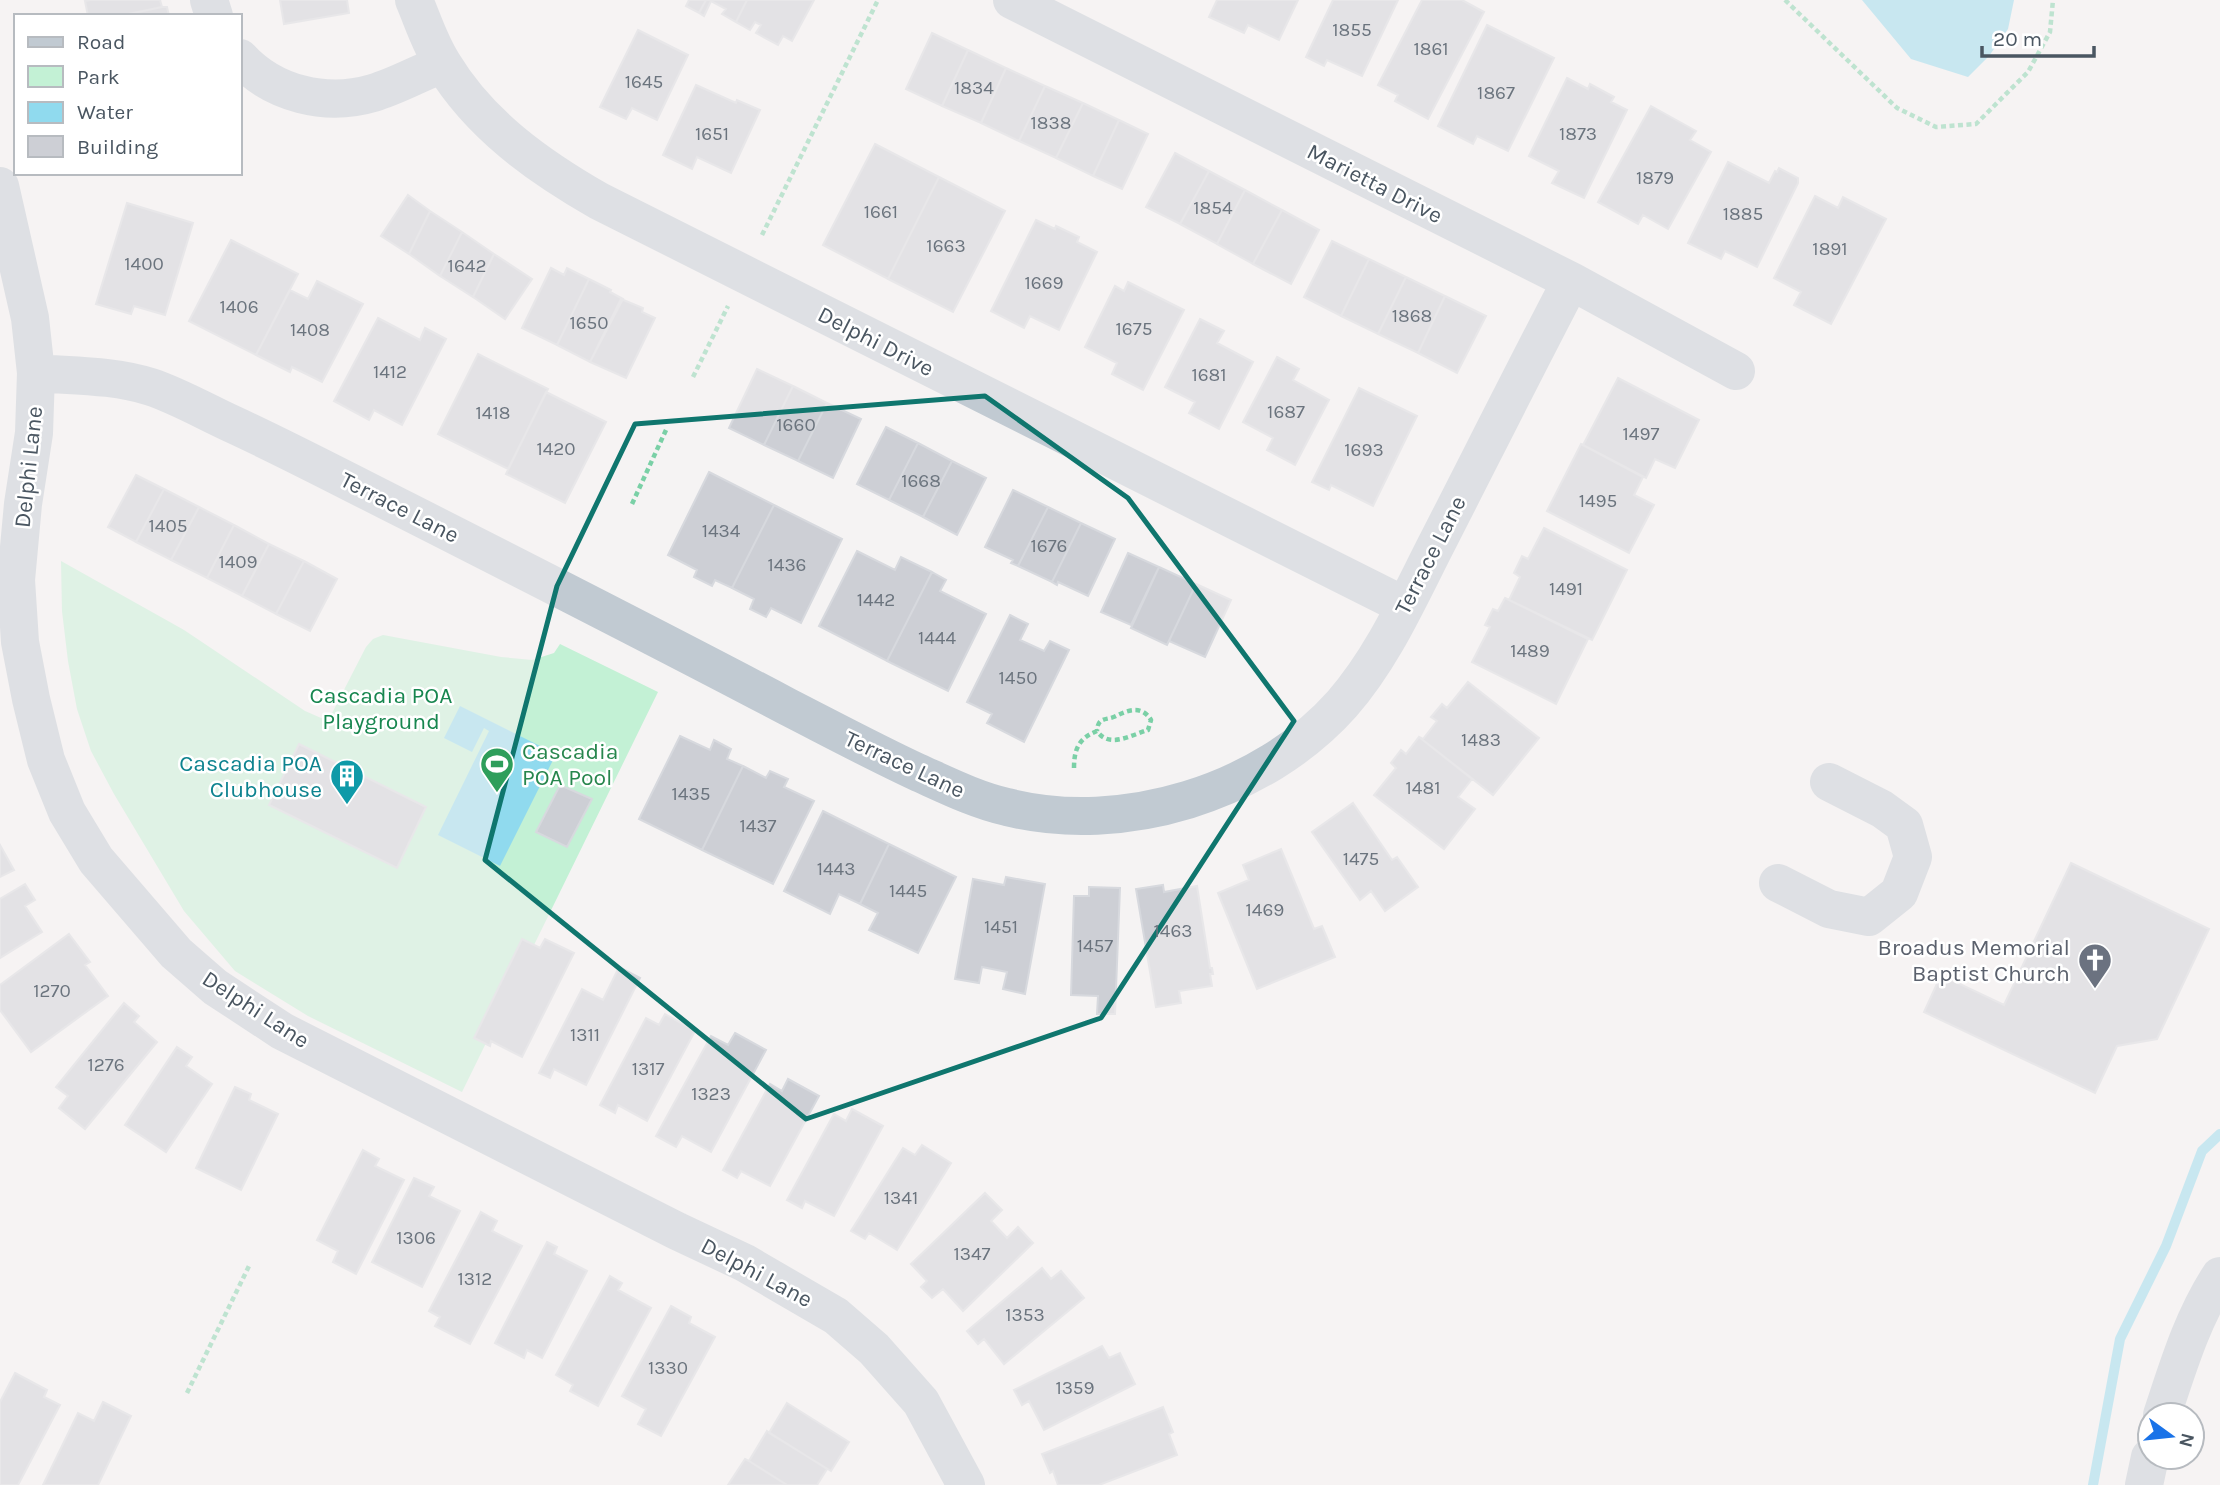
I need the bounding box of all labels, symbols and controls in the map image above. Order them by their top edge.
legend [14,14,242,175]
scale bar [1982,14,2094,58]
house number: 1855 [1332,19,1372,41]
text: 20 m [1993,27,2042,51]
text: Road [77,30,125,54]
house number: 1861 [1413,38,1449,60]
text: Park [77,65,120,89]
house number: 1645 [625,71,663,93]
house number: 1834 [954,77,994,99]
house number: 1867 [1477,82,1515,104]
text: Water [77,100,133,124]
house number: 1838 [1031,112,1071,134]
house number: 1651 [695,123,729,145]
house number: 1873 [1559,123,1597,145]
text: Building [77,135,158,159]
street label: Marietta Drive [1303,138,1447,229]
house number: 1879 [1636,167,1674,189]
house number: 1854 [1193,197,1233,219]
house number: 1661 [864,201,898,223]
house number: 1885 [1723,203,1763,225]
house number: 1663 [926,235,966,257]
house number: 1891 [1812,238,1848,260]
house number: 1400 [124,253,164,275]
house number: 1642 [448,255,486,277]
house number: 1669 [1024,272,1064,294]
house number: 1406 [219,296,259,318]
street label: Delphi Drive [813,301,938,382]
house number: 1868 [1392,305,1432,327]
house number: 1650 [569,312,609,334]
house number: 1675 [1116,318,1152,340]
house number: 1408 [290,319,330,341]
house number: 1412 [373,361,407,383]
house number: 1681 [1191,364,1227,386]
house number: 1687 [1267,401,1305,423]
house number: 1418 [476,402,510,424]
street label: Delphi Lane [9,405,48,529]
house number: 1660 [776,414,816,436]
house number: 1497 [1623,423,1659,445]
house number: 1420 [536,438,576,460]
house number: 1693 [1344,439,1384,461]
street label: Terrace Lane [336,466,463,549]
house number: 1668 [901,470,941,492]
house number: 1495 [1579,490,1617,512]
street label: Terrace Lane [1389,492,1472,619]
house number: 1405 [149,515,187,537]
house number: 1434 [702,520,741,542]
house number: 1676 [1031,535,1067,557]
house number: 1409 [218,551,258,573]
house number: 1436 [768,554,807,576]
house number: 1491 [1549,578,1583,600]
house number: 1442 [857,589,895,611]
house number: 1444 [918,627,956,649]
house number: 1489 [1510,640,1550,662]
house number: 1450 [999,667,1037,689]
park label: Cascadia POA Playground [310,682,452,735]
street label: Terrace Lane [841,725,969,804]
house number: 1483 [1461,729,1501,751]
place label: Cascadia POA Pool [522,738,619,791]
sports icon: Cascadia POA Pool [478,745,516,794]
place label: Cascadia POA Clubhouse [179,750,322,803]
building icon: Cascadia POA Clubhouse [328,757,366,806]
house number: 1481 [1406,777,1440,799]
house number: 1435 [672,783,710,805]
house number: 1437 [739,815,777,837]
house number: 1475 [1343,848,1379,870]
house number: 1443 [817,858,855,880]
house number: 1445 [889,880,927,902]
house number: 1469 [1246,899,1284,921]
house number: 1451 [984,916,1018,938]
house number: 1463 [1154,920,1193,942]
place label: Broadus Memorial Baptist Church [1877,934,2070,987]
house number: 1457 [1077,935,1113,957]
church icon: Broadus Memorial Baptist Church [2076,941,2114,990]
street label: Delphi Lane [197,965,314,1054]
house number: 1270 [33,980,71,1002]
house number: 1311 [570,1024,600,1046]
house number: 1276 [87,1054,125,1076]
house number: 1317 [632,1058,664,1080]
house number: 1323 [691,1083,731,1105]
house number: 1341 [884,1187,918,1209]
house number: 1306 [396,1227,436,1249]
street label: Delphi Lane [696,1232,817,1313]
house number: 1347 [953,1243,991,1265]
house number: 1312 [458,1268,492,1290]
house number: 1353 [1005,1304,1045,1326]
house number: 1330 [648,1357,688,1379]
house number: 1359 [1055,1377,1095,1399]
north arrow [2136,1401,2206,1471]
text: N [2174,1431,2199,1450]

